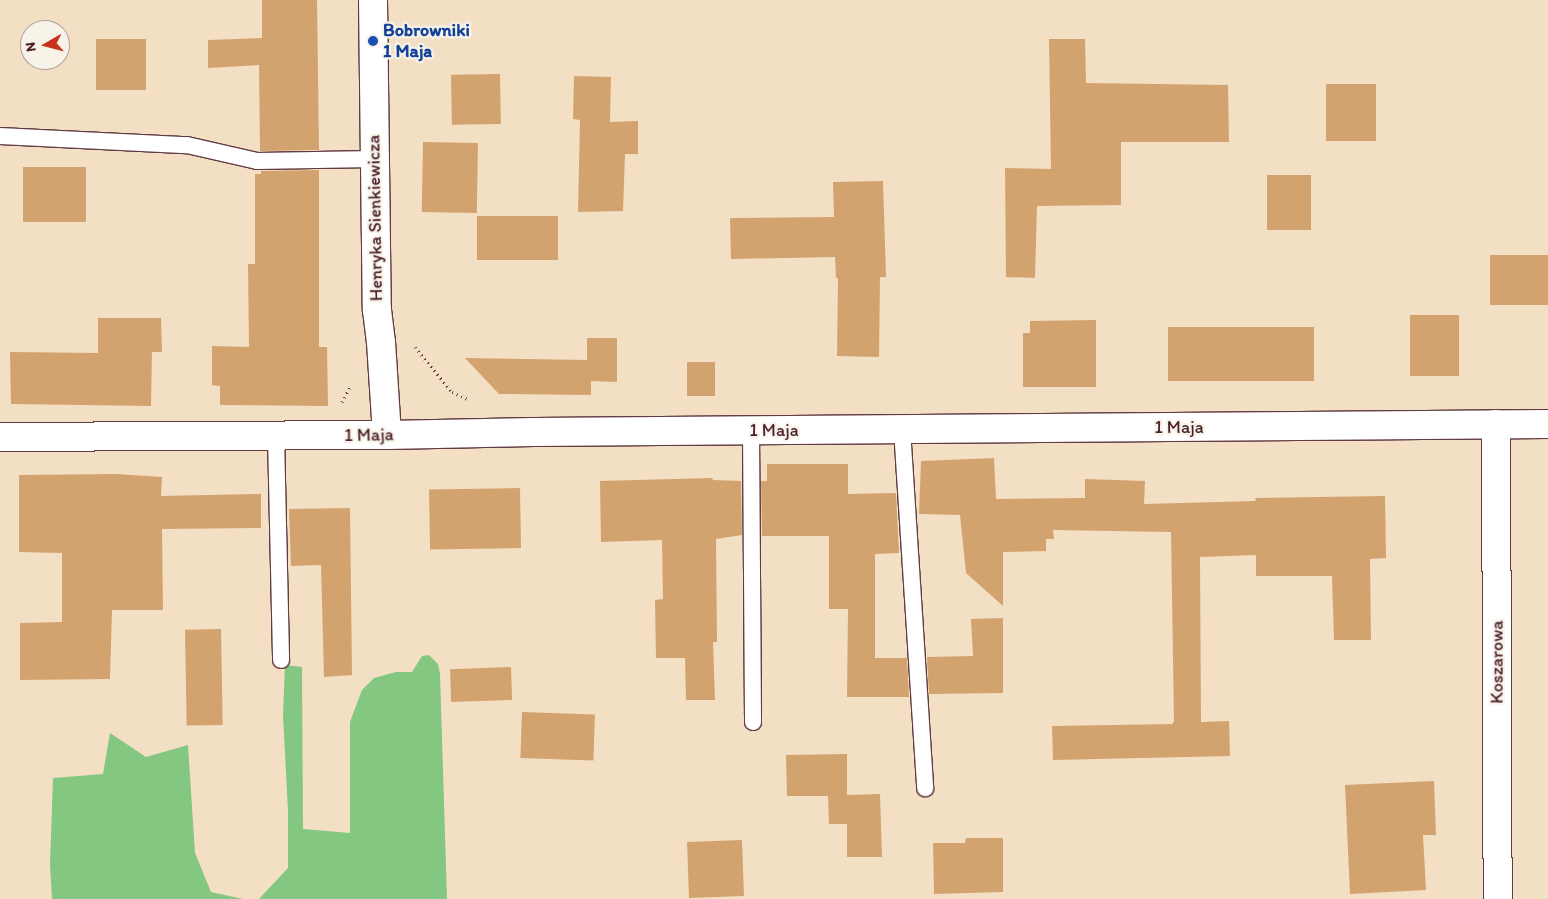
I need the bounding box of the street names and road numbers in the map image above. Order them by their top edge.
street label: Henryka Sienkiewicza [363,134,387,302]
street label: 1 Maja [1154,416,1204,438]
street label: 1 Maja [749,419,799,441]
street label: 1 Maja [344,424,394,446]
street label: Koszarowa [1486,620,1508,704]

